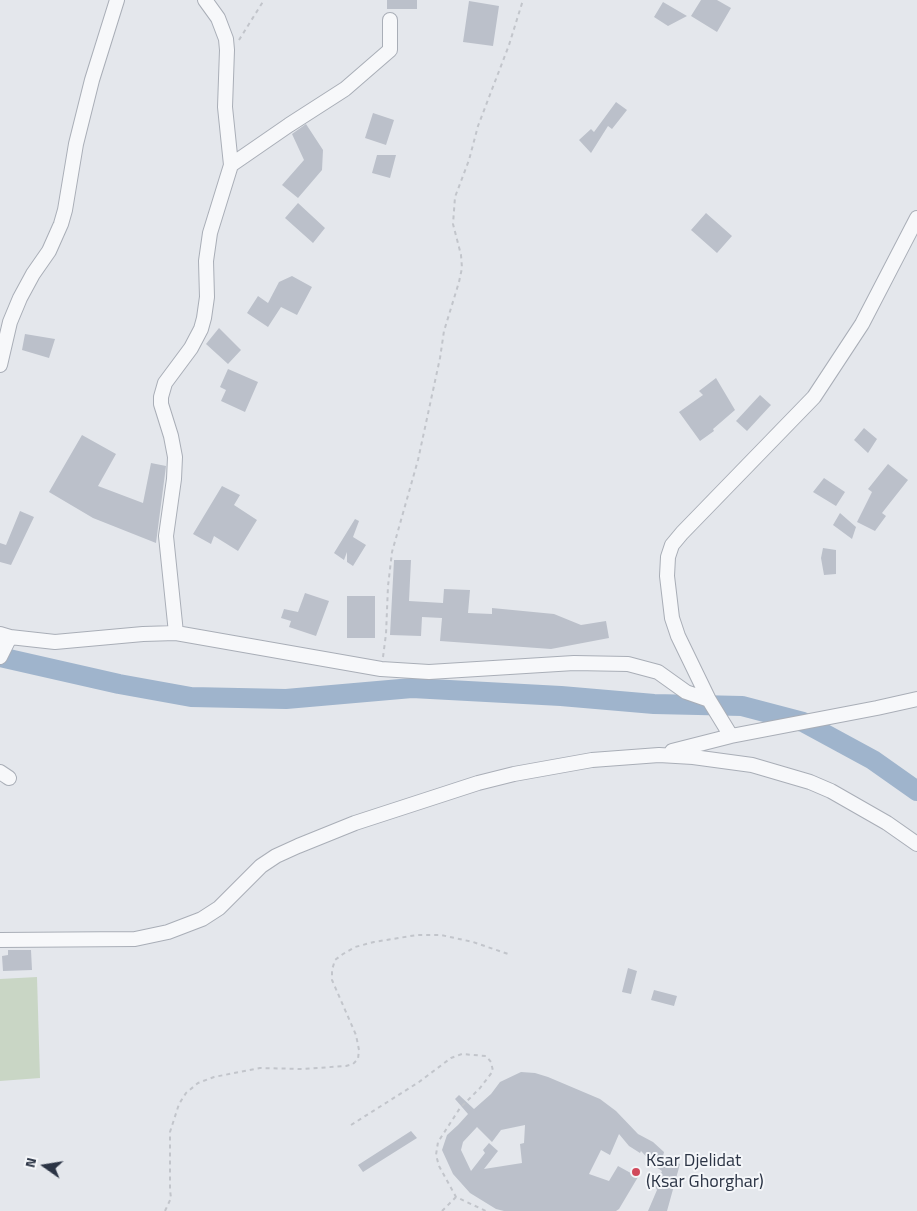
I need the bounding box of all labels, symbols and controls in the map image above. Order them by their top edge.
north arrow [20,1141,70,1191]
place label: Ksar Djelidat (Ksar Ghorghar) [646,1151,764,1194]
text: N [19,1155,41,1170]
marker: Ksar Djelidat (Ksar Ghorghar) [630,1166,642,1178]

